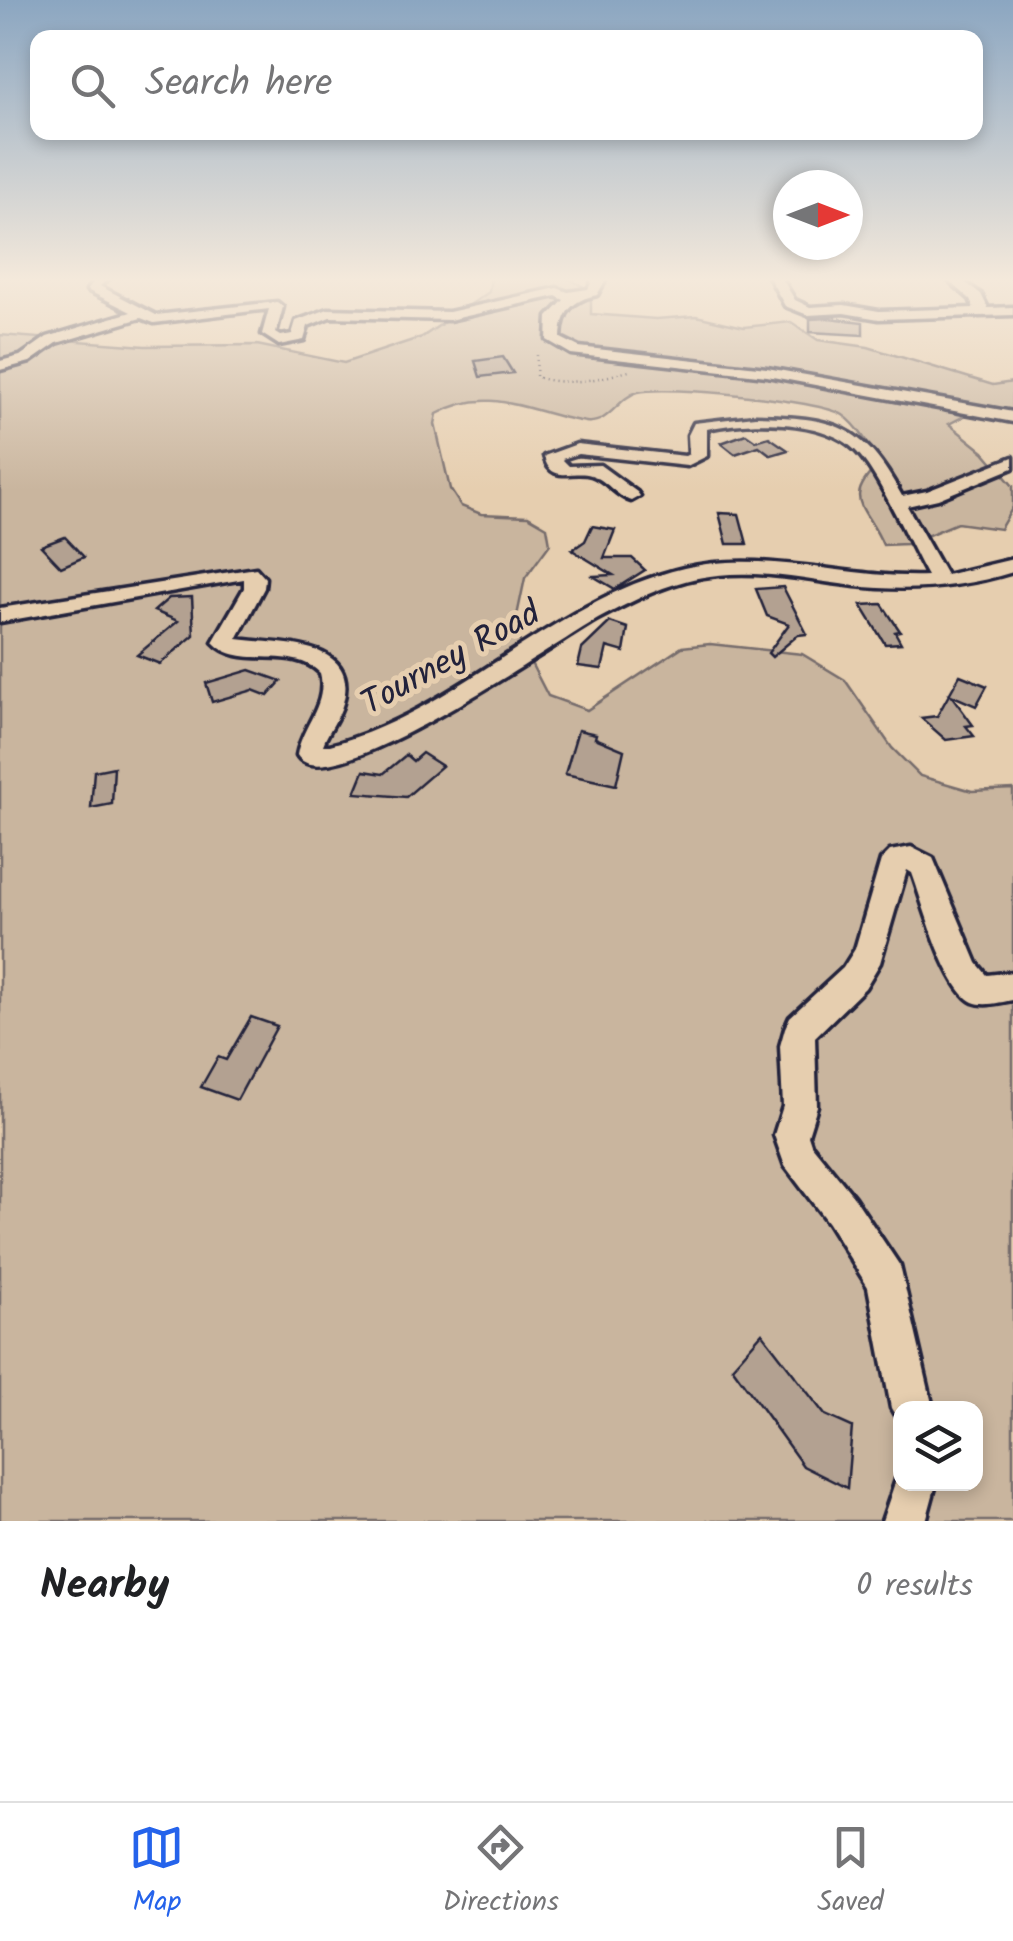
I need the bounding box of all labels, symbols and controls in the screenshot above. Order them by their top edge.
search box [30,30,983,140]
text: Search here [145,55,332,115]
icon: search [65,58,120,113]
north arrow [773,170,863,260]
street label: Tourney Road [351,586,553,732]
map controls [893,1401,983,1491]
button: layers [893,1401,983,1491]
text: Nearby [40,1553,169,1620]
text: 0 results [856,1561,973,1612]
tab: Map [129,1820,184,1925]
tab: Directions [443,1820,559,1925]
tab: Saved [817,1820,884,1925]

